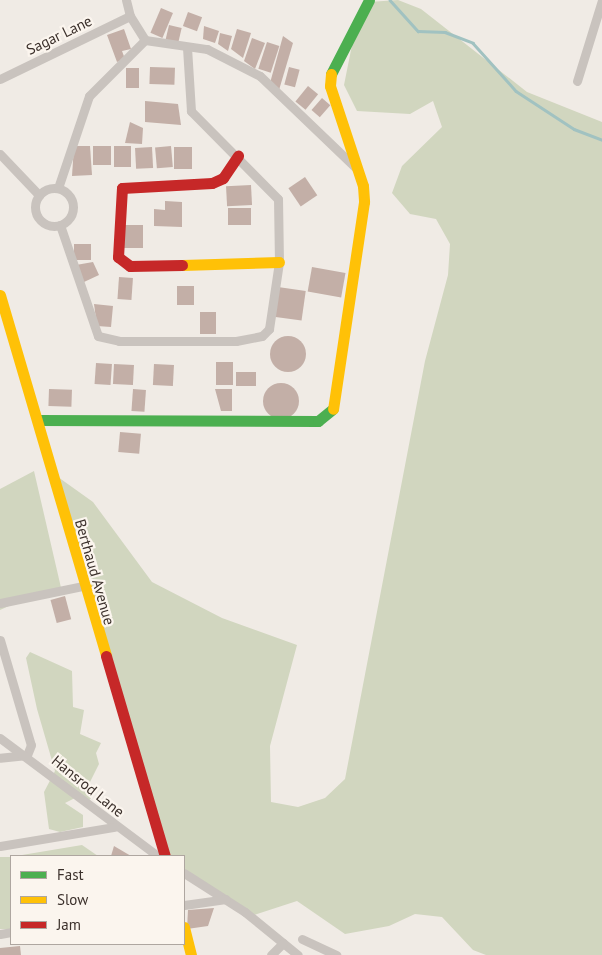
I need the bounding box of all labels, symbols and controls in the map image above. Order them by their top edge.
street label: Sagar Lane [23,11,95,59]
street label: Berthaud Avenue [71,517,119,627]
street label: Hansrod Lane [48,751,128,821]
legend [10,855,185,945]
text: Fast [57,865,84,884]
text: Slow [57,890,88,909]
text: Jam [57,915,81,934]

